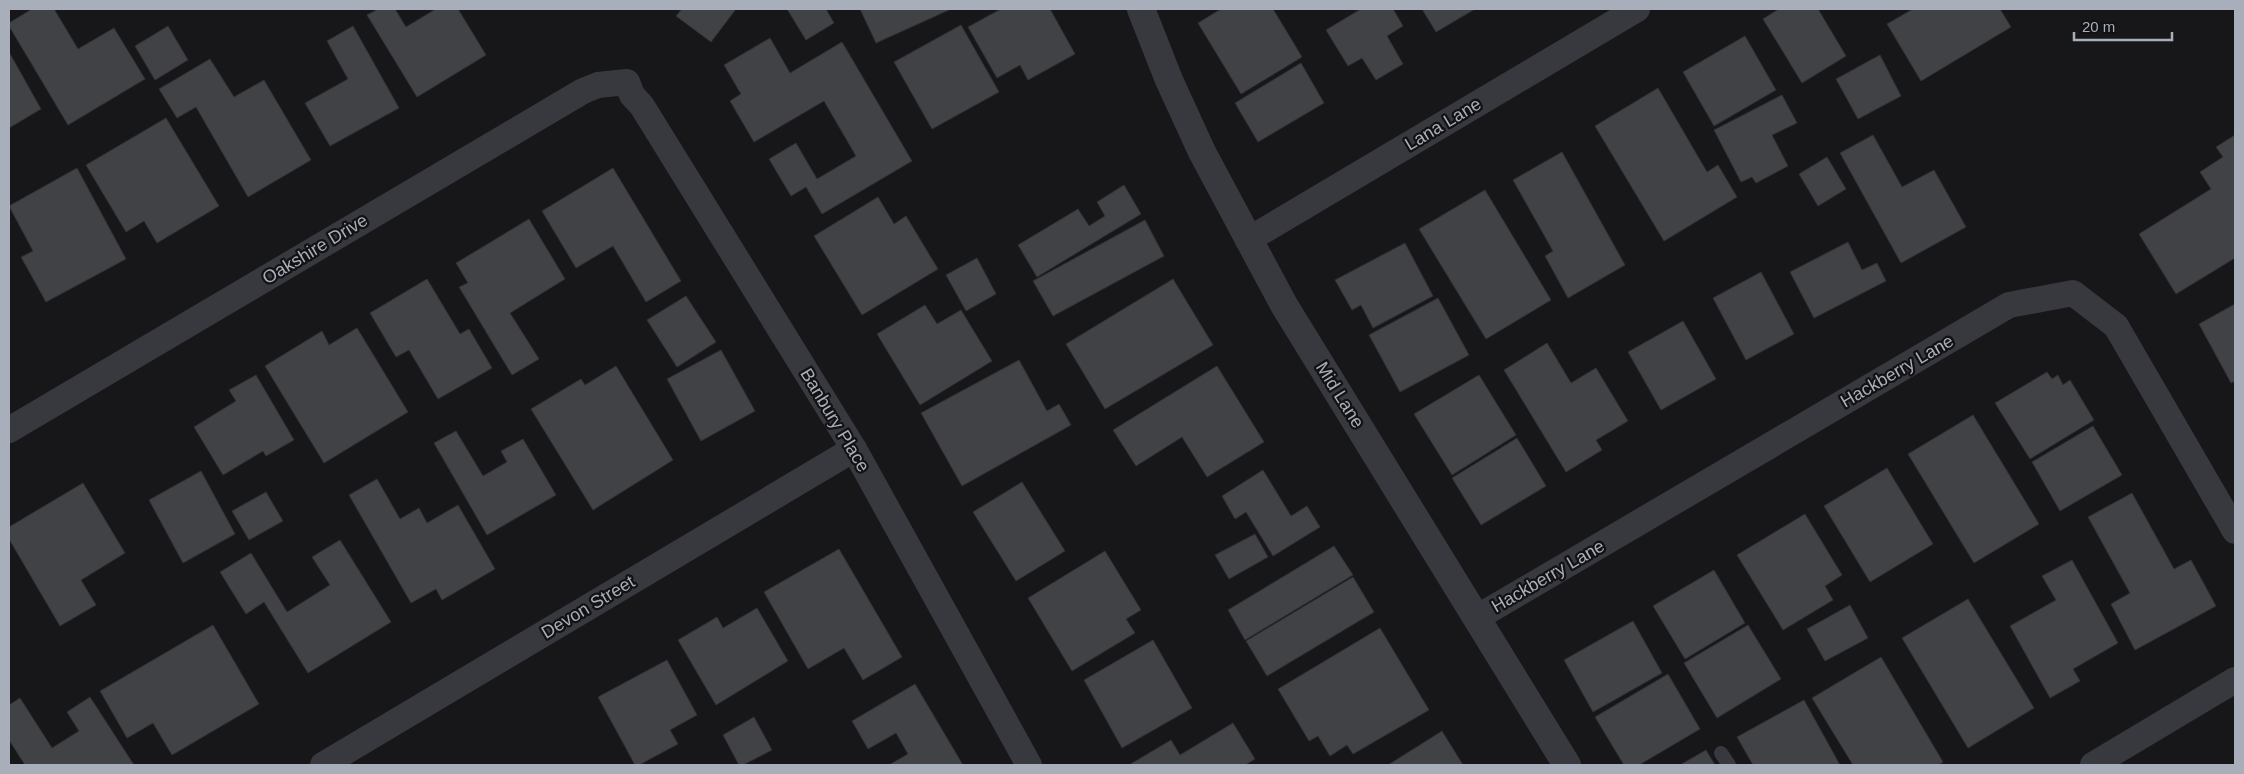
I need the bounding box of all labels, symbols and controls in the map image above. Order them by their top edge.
scale bar [2074,10,2172,42]
text: 20 m [2082,18,2115,35]
street label: Lana Lane [1401,94,1485,154]
street label: Oakshire Drive [259,210,371,288]
street label: Hackberry Lane [1837,331,1957,411]
street label: Mid Lane [1312,358,1368,432]
street label: Banbury Place [796,365,874,475]
street label: Hackberry Lane [1488,536,1608,616]
street label: Devon Street [538,571,638,643]

